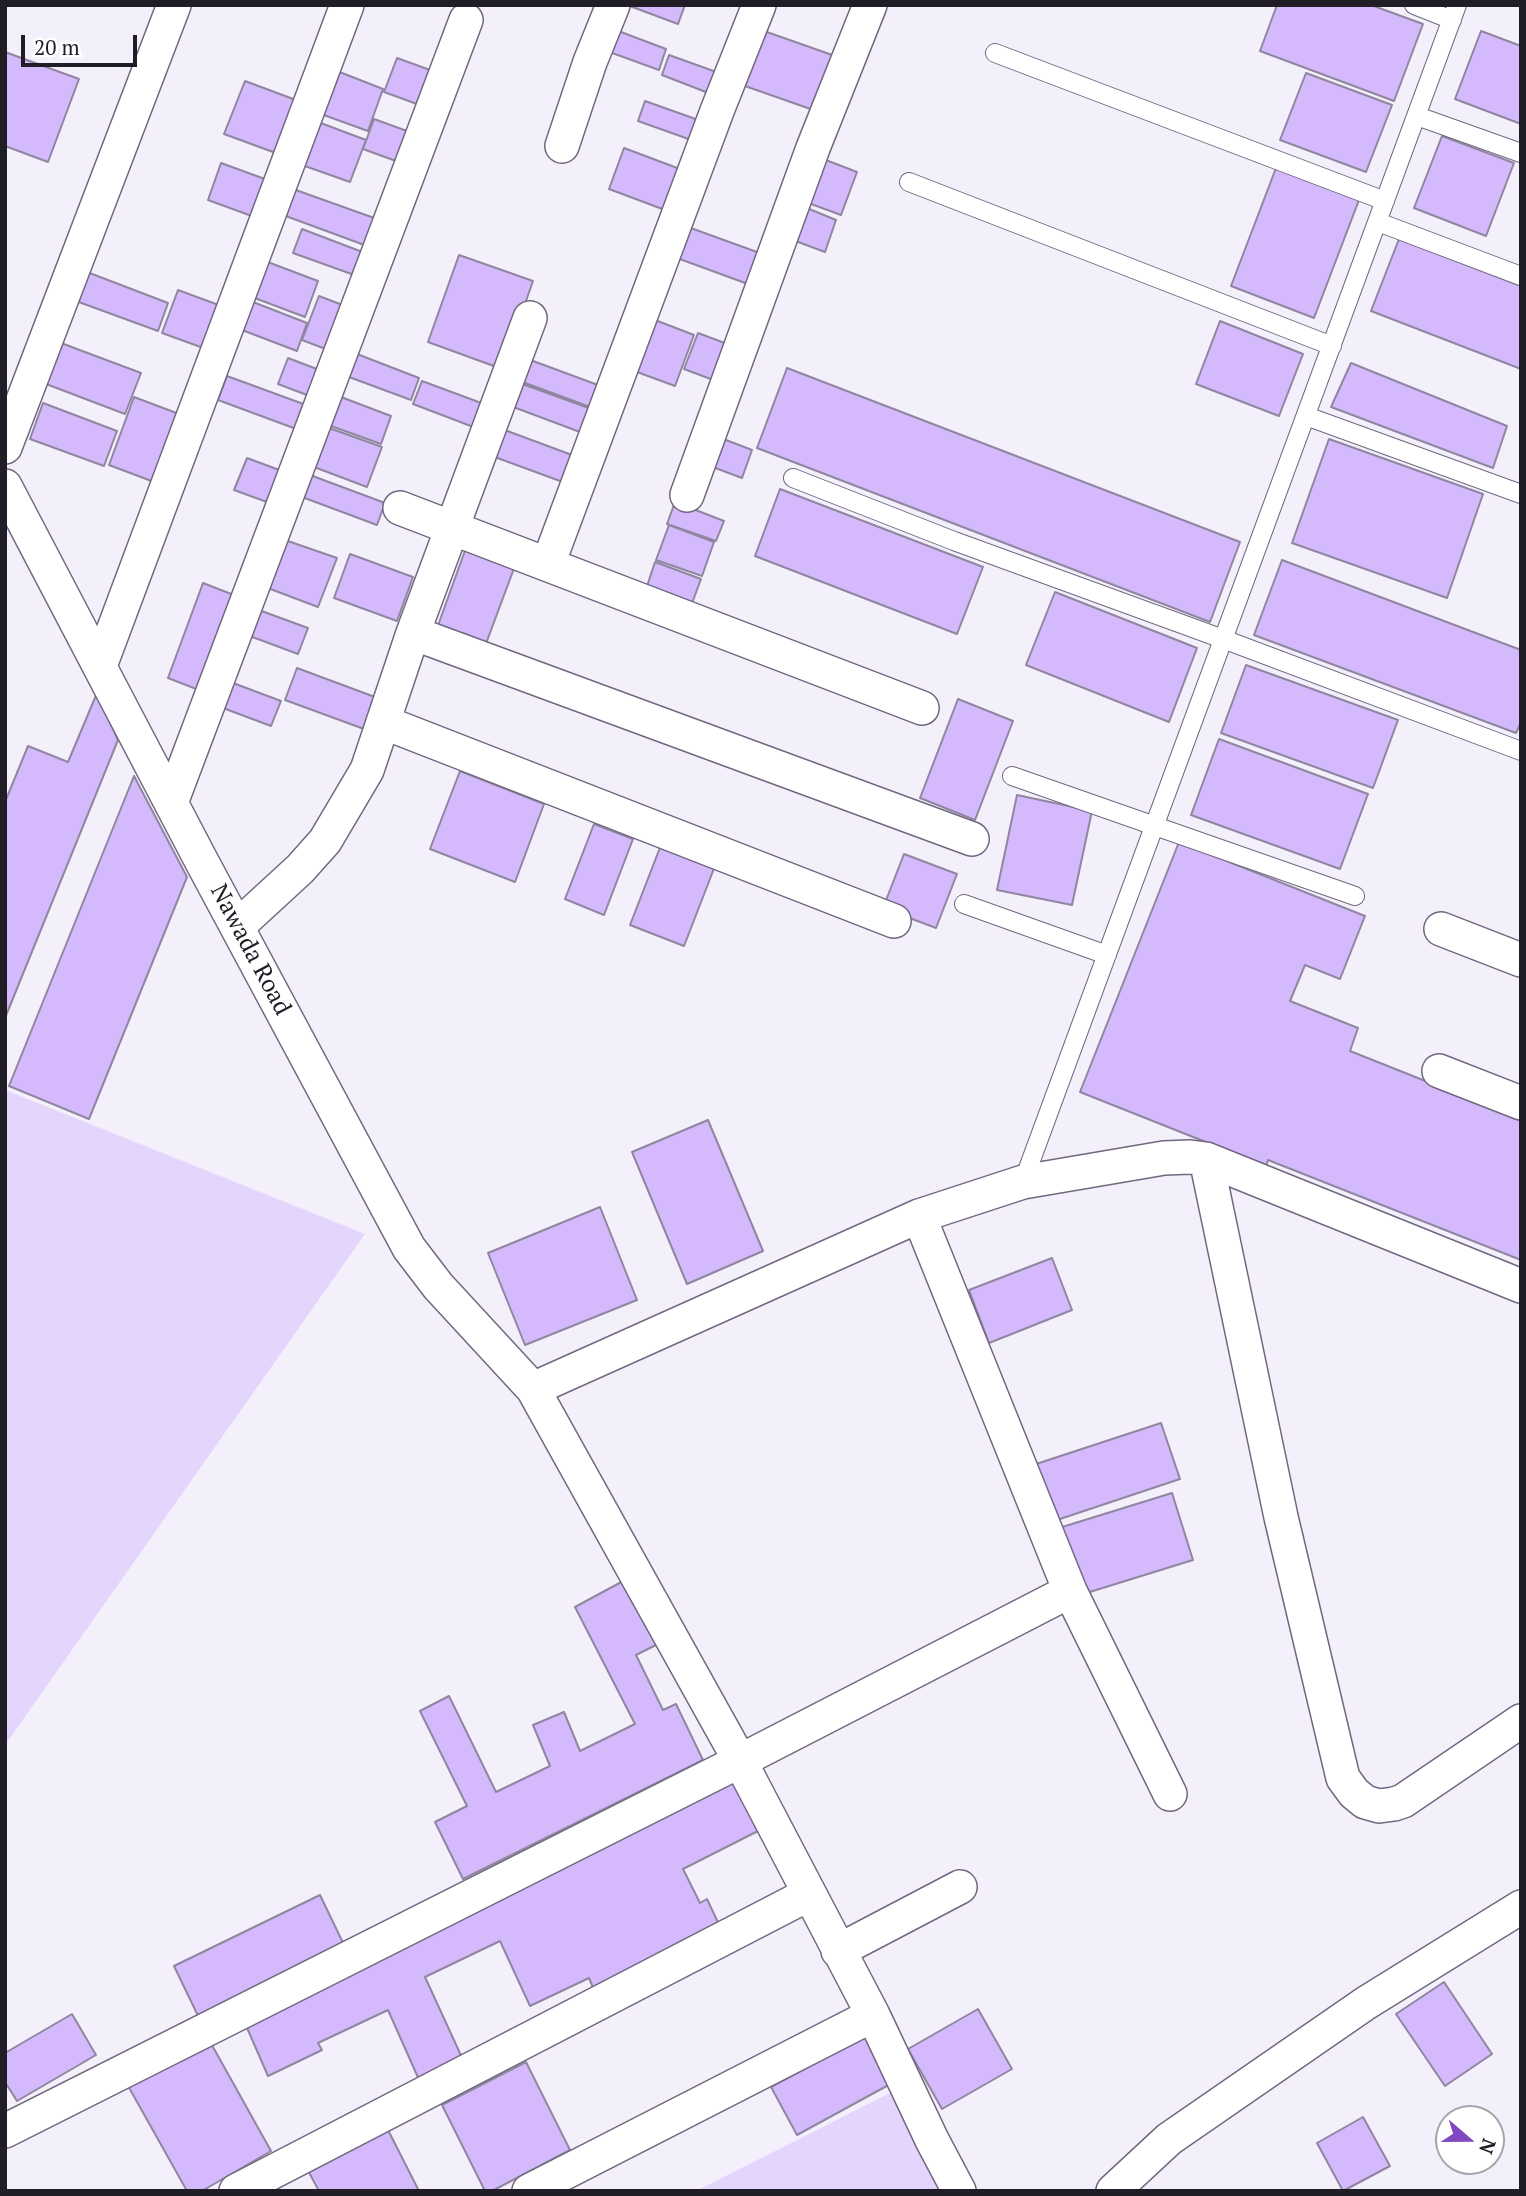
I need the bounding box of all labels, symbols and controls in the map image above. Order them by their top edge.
scale bar [24,21,140,65]
text: 20 m [34,33,80,61]
street label: Nawada Road [203,880,297,1020]
north arrow [1435,2105,1505,2175]
text: N [1474,2136,1503,2158]

